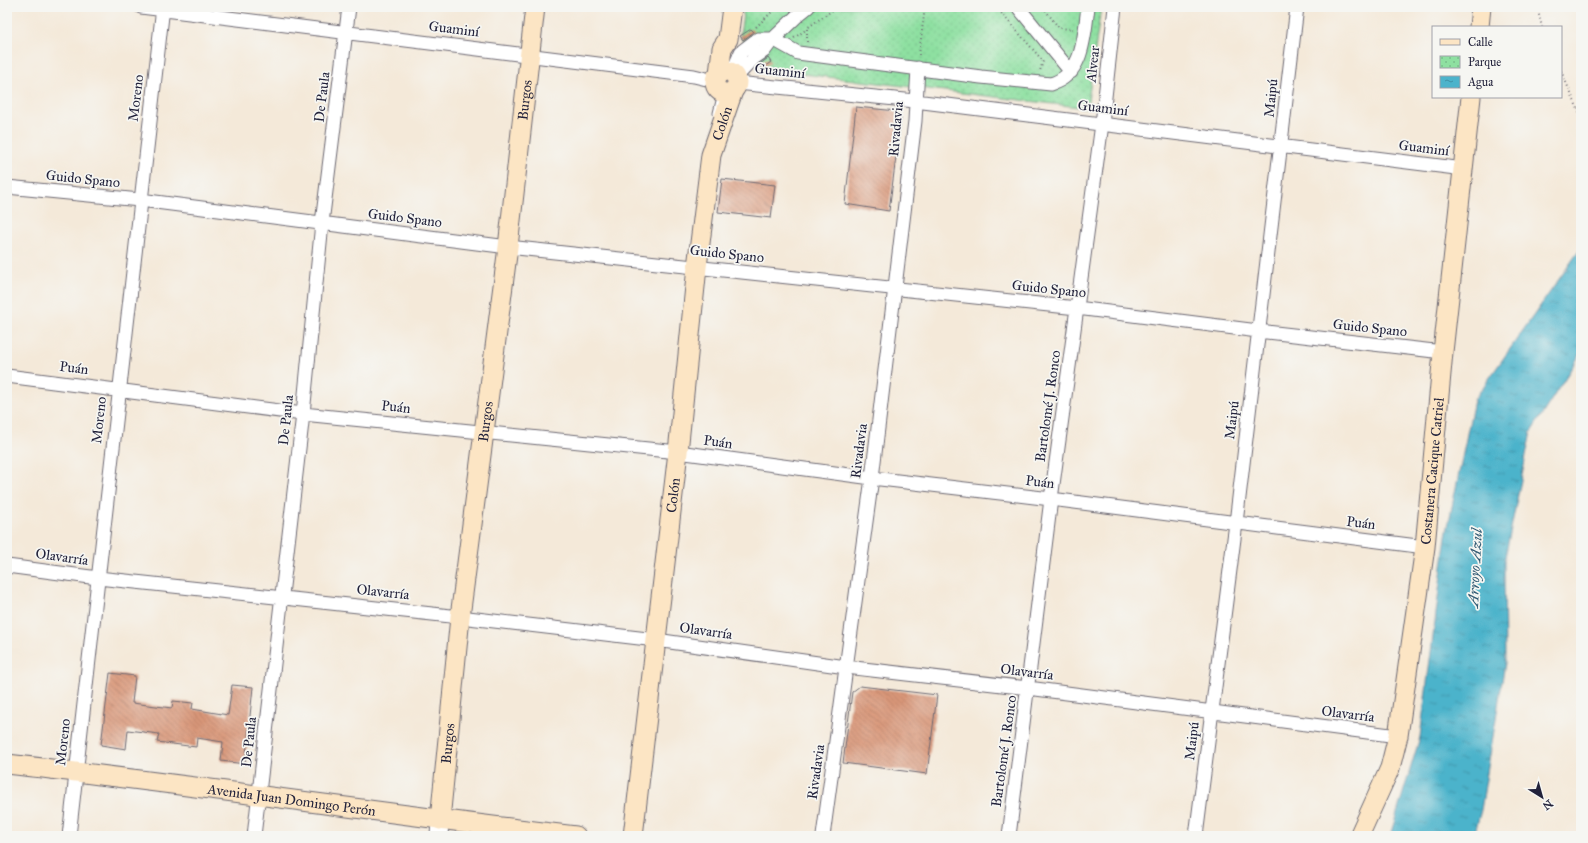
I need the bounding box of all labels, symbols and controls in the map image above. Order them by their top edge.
street label: Guaminí [428,17,481,41]
legend [1432,26,1562,98]
text: Calle [1468,35,1493,49]
street label: Alvear [1083,44,1103,84]
text: Parque [1468,55,1501,70]
street label: Guaminí [754,60,807,82]
street label: De Paula [310,71,334,123]
street label: Moreno [125,74,147,122]
text: Agua [1467,75,1494,90]
street label: Maipú [1261,77,1282,118]
street label: Burgos [514,79,535,121]
street label: Guaminí [1077,96,1130,120]
street label: Rivadavia [885,101,907,157]
street label: Colón [708,104,736,143]
street label: Guaminí [1398,136,1451,160]
street label: Guido Spano [45,167,121,191]
street label: Guido Spano [367,205,443,231]
street label: Guido Spano [689,242,765,266]
street label: Guido Spano [1011,277,1087,301]
street label: Guido Spano [1332,316,1408,340]
street label: Bartolomé J. Ronco [1032,349,1065,463]
street label: Puán [59,358,90,378]
street label: De Paula [275,394,297,446]
street label: Moreno [88,396,110,444]
street label: Costanera Cacique Catriel [1417,396,1447,545]
street label: Puán [381,397,412,417]
street label: Maipú [1221,399,1243,440]
street label: Burgos [474,400,496,443]
street label: Rivadavia [847,422,871,480]
street label: Puán [702,432,734,452]
street label: Puán [1025,472,1056,492]
street label: Colón [662,476,683,514]
street label: Puán [1346,513,1377,533]
water label: Arroyo Azul [1464,526,1486,610]
street label: Olavarría [35,545,90,569]
street label: Olavarría [356,581,410,603]
street label: Olavarría [679,619,734,643]
street label: Olavarría [1000,660,1054,684]
street label: Bartolomé J. Ronco [988,694,1021,808]
street label: Olavarría [1321,702,1375,726]
street label: De Paula [238,716,260,768]
street label: Moreno [52,718,74,766]
street label: Maipú [1181,720,1203,761]
street label: Burgos [437,722,458,765]
street label: Rivadavia [804,743,828,801]
north arrow [1522,777,1562,817]
street label: Avenida Juan Domingo Perón [206,780,377,819]
text: N [1540,797,1555,813]

